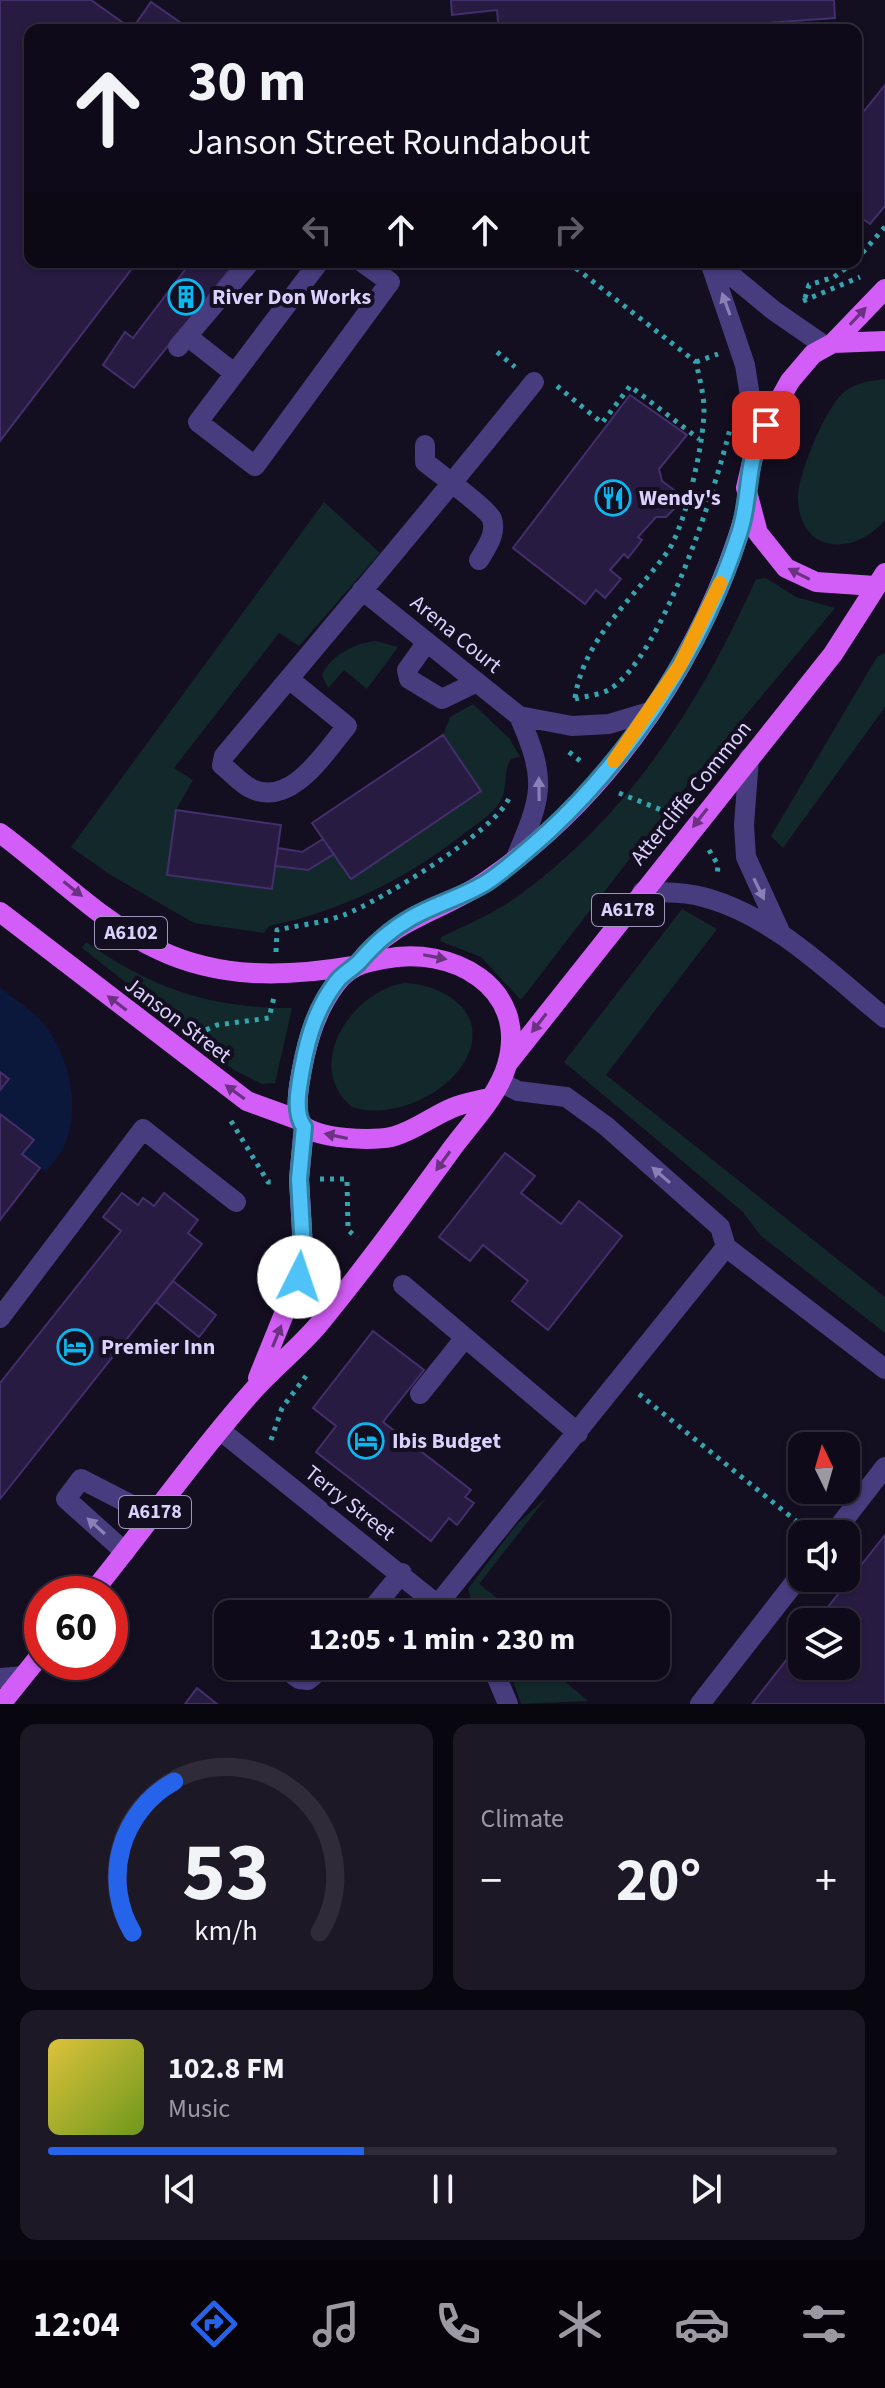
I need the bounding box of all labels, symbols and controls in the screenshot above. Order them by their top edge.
text: 30 m [188,43,306,122]
icon: ahead [56,56,160,160]
text: Janson Street Roundabout [188,117,590,168]
icon: left [295,208,339,252]
icon: ahead [379,208,423,252]
icon: ahead [463,208,507,252]
icon: right [547,208,591,252]
building icon: River Don Works [167,278,205,316]
place label: River Don Works [212,281,372,313]
one-way arrow [719,292,732,316]
one-way arrow [849,306,867,325]
pin [732,391,800,459]
icon: arrive [744,403,788,447]
restaurant icon: Wendy's [594,479,632,517]
place label: Wendy's [639,482,721,514]
one-way arrow [787,568,810,581]
street label: Arena Court [403,587,509,681]
street label: Attercliffe Common [623,714,759,872]
one-way arrow [532,776,545,801]
one-way arrow [692,808,709,828]
one-way arrow [752,877,766,900]
one-way arrow [63,880,83,896]
road number: A6178 [592,894,664,926]
road number: A6102 [95,917,167,949]
one-way arrow [422,951,447,963]
street label: Janson Street [118,969,239,1071]
one-way arrow [107,996,128,1012]
one-way arrow [532,1013,548,1033]
one-way arrow [224,1084,246,1100]
one-way arrow [323,1129,348,1142]
one-way arrow [436,1150,451,1171]
one-way arrow [652,1167,671,1185]
position arrow [257,1235,341,1319]
one-way arrow [271,1324,284,1348]
hotel icon: Premier Inn [56,1328,94,1366]
place label: Premier Inn [101,1331,215,1363]
hotel icon: Ibis Budget [347,1422,385,1460]
place label: Ibis Budget [392,1425,501,1457]
north arrow [788,1432,860,1504]
map controls [788,1432,860,1680]
street label: Terry Street [298,1457,402,1549]
road number: A6178 [119,1496,191,1528]
one-way arrow [86,1517,105,1535]
button: sound [788,1520,860,1592]
speed limit sign: 60 [24,1576,128,1680]
button: layers [788,1608,860,1680]
text: 12:05 · 1 min · 230 m [309,1618,575,1661]
text: Climate [481,1800,564,1837]
text: 53 [182,1814,270,1932]
text: 20° [616,1839,701,1924]
text: − [481,1850,502,1913]
text: + [815,1850,837,1913]
text: km/h [195,1911,258,1951]
text: 102.8 FM [168,2047,285,2090]
text: Music [168,2090,230,2127]
icon: previous [158,2167,202,2211]
icon: pause [421,2167,465,2211]
icon: next [684,2167,728,2211]
icon: directions [186,2296,242,2352]
icon: music [308,2296,364,2352]
icon: phone [430,2296,486,2352]
icon: climate [552,2296,608,2352]
icon: car [674,2296,730,2352]
icon: filters [796,2296,852,2352]
text: 12:04 [33,2299,120,2350]

